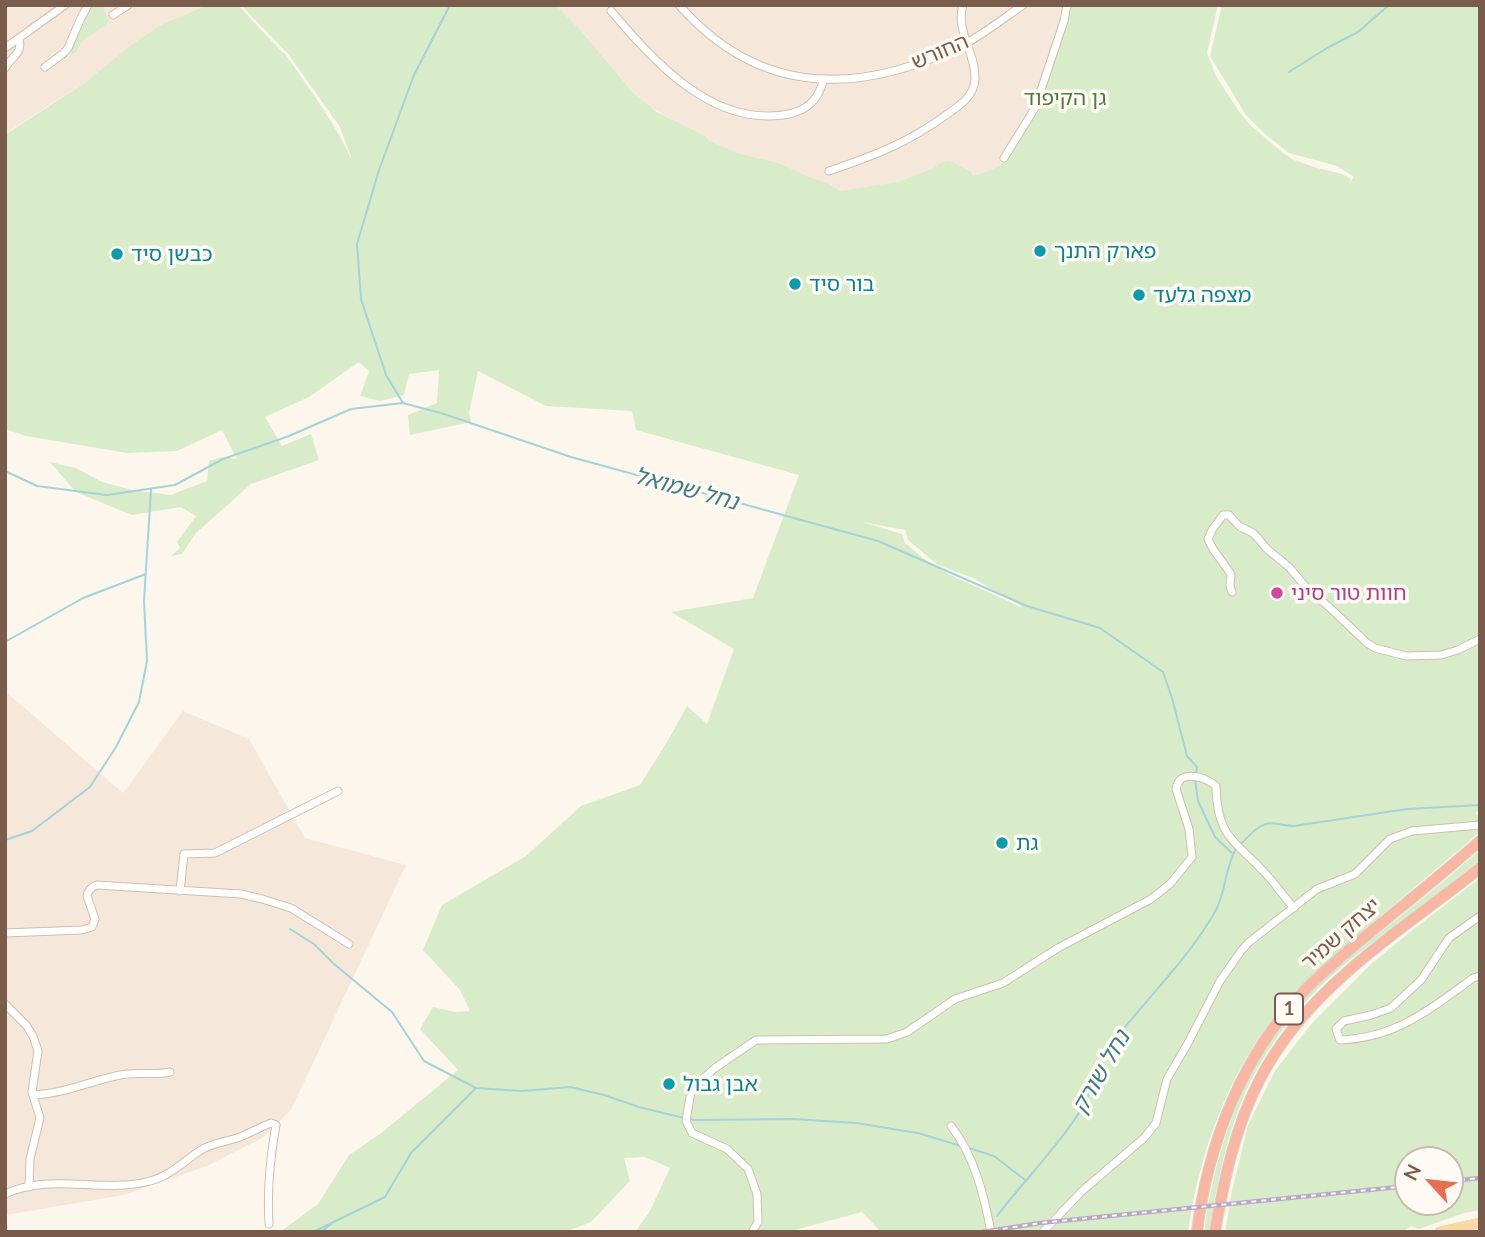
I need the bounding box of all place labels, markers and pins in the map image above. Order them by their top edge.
place label: פארק התנך [1054,238,1156,264]
place label: כבשן סיד [131,241,213,267]
marker: פארק התנך [1032,243,1048,259]
marker: כבשן סיד [109,246,125,262]
place label: בור סיד [809,271,875,297]
marker: בור סיד [787,276,803,292]
place label: מצפה גלעד [1153,282,1251,308]
marker: מצפה גלעד [1131,287,1147,303]
place label: חוות טור סיני [1291,580,1407,606]
marker: חוות טור סיני [1269,585,1285,601]
place label: גת [1016,830,1038,856]
marker: גת [994,835,1010,851]
place label: אבן גבול [683,1071,758,1097]
marker: אבן גבול [661,1076,677,1092]

